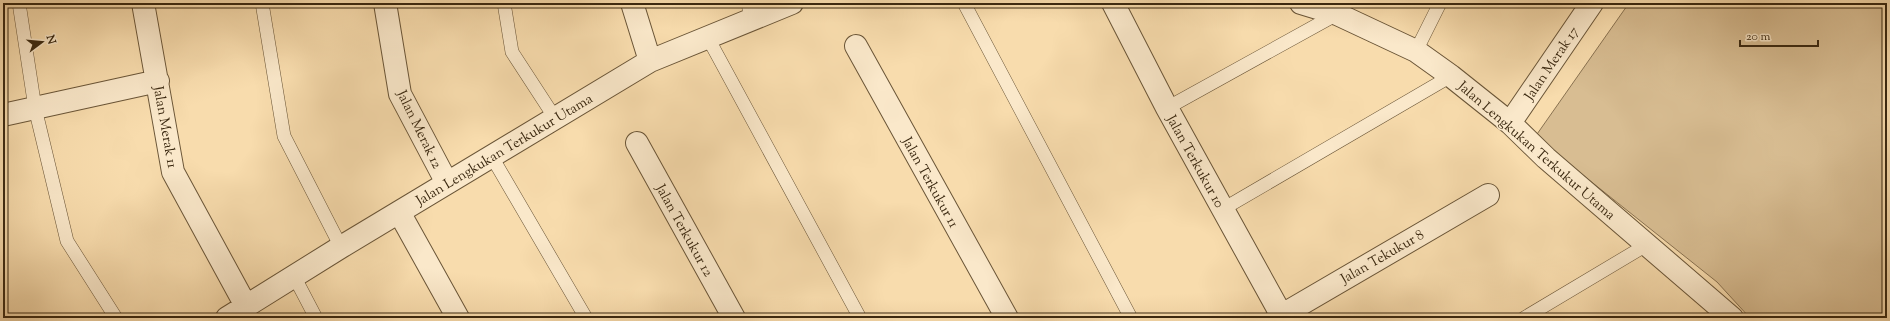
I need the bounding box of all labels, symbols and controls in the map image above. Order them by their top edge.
north arrow [22,22,62,62]
scale bar [1740,22,1818,48]
street label: Jalan Merak 17 [1520,23,1585,106]
text: 20 m [1746,28,1771,46]
text: N [41,32,60,46]
street label: Jalan Lengkukan Terkukur Utama [1452,77,1619,226]
street label: Jalan Merak 11 [147,84,181,170]
street label: Jalan Merak 12 [390,86,446,173]
street label: Jalan Lengkukan Terkukur Utama [412,90,598,212]
street label: Jalan Terkukur 10 [1160,111,1228,212]
street label: Jalan Terkukur 11 [896,133,963,232]
street label: Jalan Terkukur 12 [649,180,717,281]
street label: Jalan Tekukur 8 [1337,226,1428,290]

